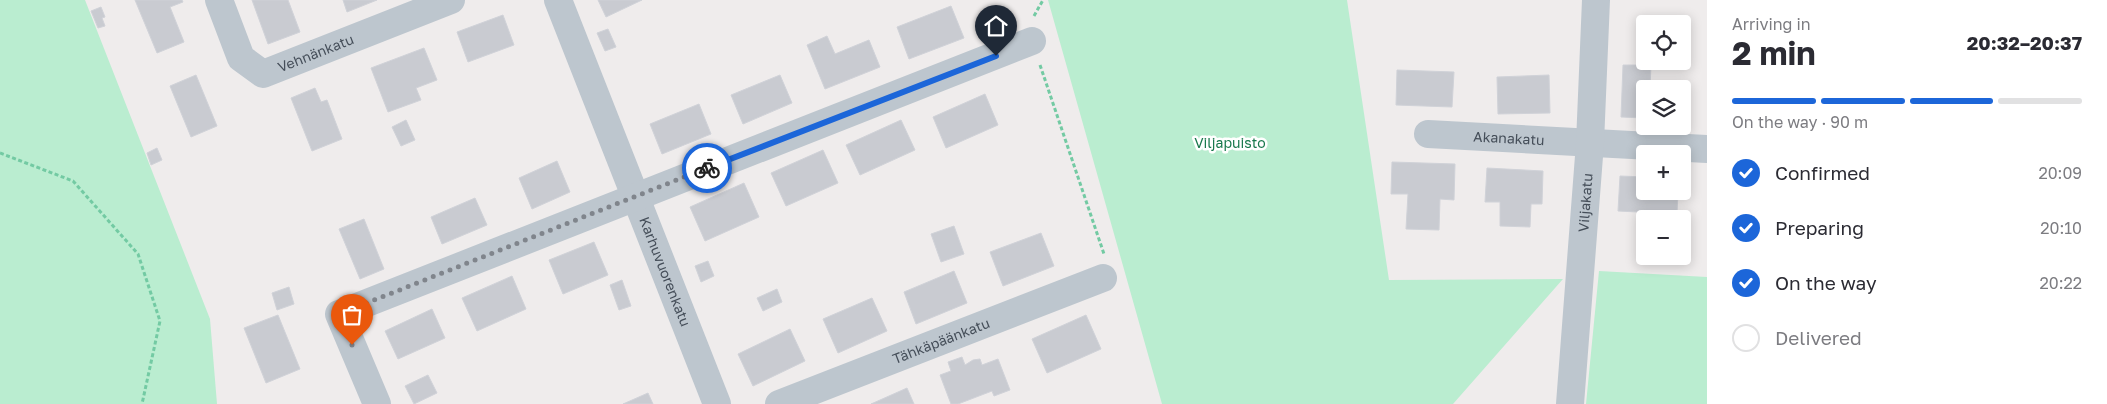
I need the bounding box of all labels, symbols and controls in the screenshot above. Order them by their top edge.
pin [975,5,1017,56]
icon: home [982,12,1010,40]
text: Arriving in [1732,14,1811,34]
map controls [1636,15,1691,265]
button: locate [1636,15,1691,70]
street label: Vehnänkatu [275,30,356,75]
text: 20:32–20:37 [1967,31,2082,54]
text: 2 min [1732,34,1816,72]
button: layers [1636,80,1691,135]
text: On the way · 90 m [1732,112,1868,132]
street label: Akanakatu [1473,127,1545,148]
park label: Viljapuisto [1194,134,1266,151]
courier [682,143,732,193]
button: + [1636,145,1691,200]
icon: bike [693,154,721,182]
icon: check [1732,159,1760,187]
text: Confirmed [1775,161,1870,184]
text: 20:09 [2038,163,2082,183]
street label: Viljakatu [1574,172,1596,233]
button: − [1636,210,1691,265]
street label: Karhuvuorenkatu [636,214,695,329]
icon: check [1732,214,1760,242]
text: Preparing [1775,216,1864,239]
text: 20:10 [2040,218,2082,238]
icon: check [1732,269,1760,297]
text: On the way [1775,271,1877,294]
text: 20:22 [2039,273,2082,293]
pin [331,294,373,345]
icon: bag [338,301,366,329]
street label: Tähkäpäänkatu [890,314,992,367]
text: Delivered [1775,326,1862,349]

